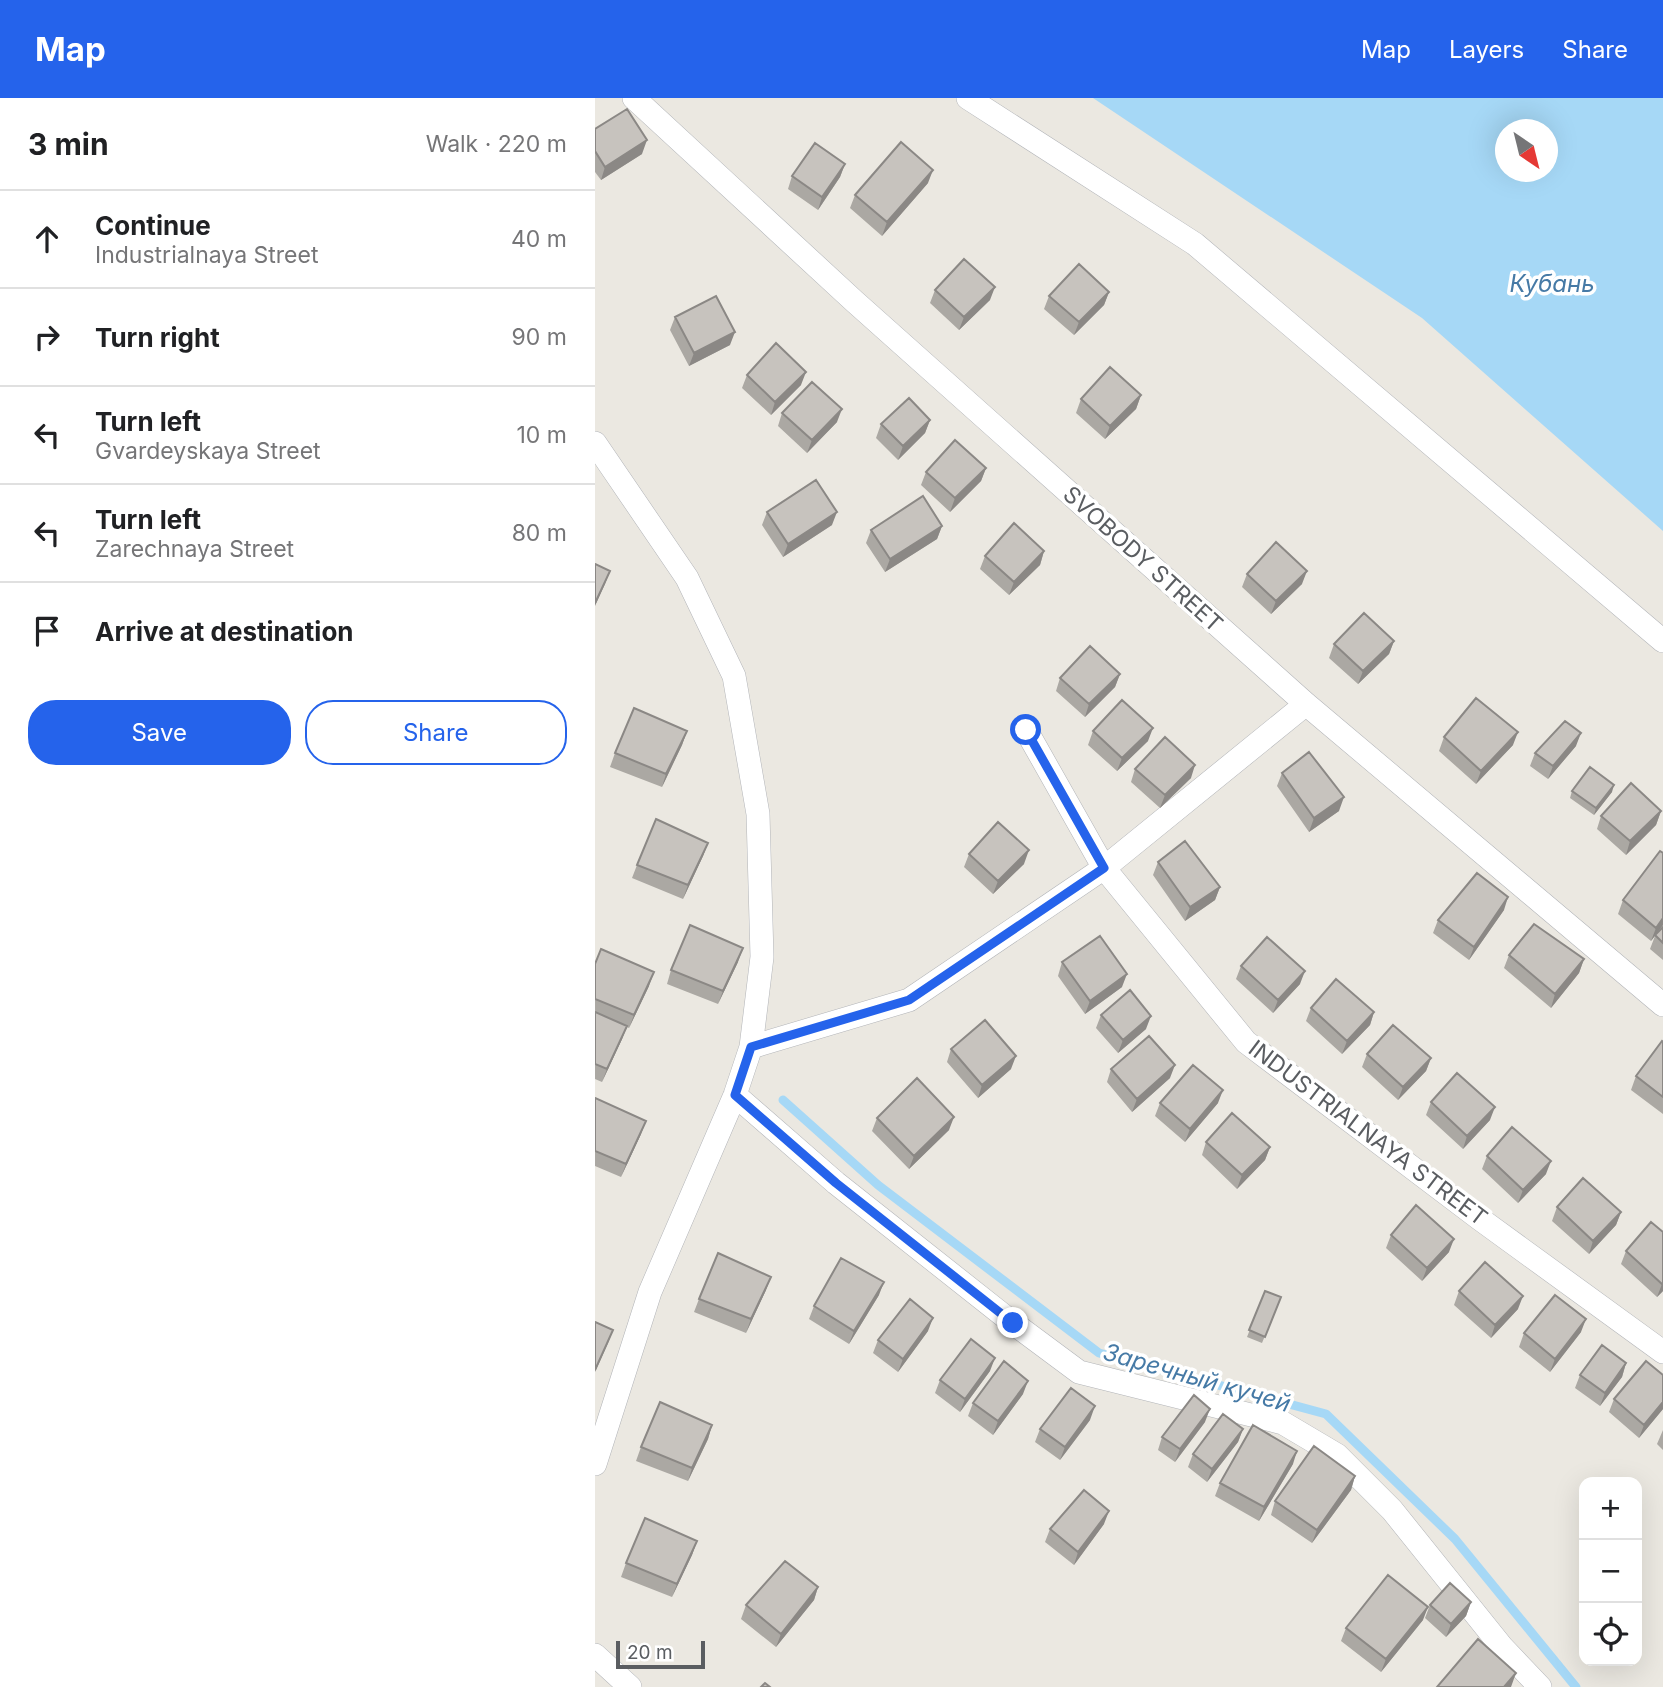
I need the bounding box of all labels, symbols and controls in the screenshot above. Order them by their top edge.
text: Map [35,29,106,69]
text: Map [1361,35,1411,64]
text: Layers [1449,35,1524,64]
text: Share [1562,35,1628,64]
north arrow [1495,119,1558,182]
text: 3 min [28,126,109,162]
text: Walk · 220 m [426,130,567,158]
text: Continue [95,210,211,241]
icon: ahead [28,220,66,258]
text: 40 m [511,225,567,253]
text: Industrialnaya Street [95,241,318,269]
water label: Кубань [1509,269,1595,298]
icon: right [28,318,66,356]
text: Turn right [95,322,220,353]
text: 90 m [512,323,567,351]
text: Turn left [95,406,201,437]
icon: left [28,416,66,454]
text: 10 m [517,421,567,449]
text: Gvardeyskaya Street [95,437,321,465]
street label: SVOBODY STREET [1058,480,1228,638]
text: Turn left [95,504,201,535]
icon: left [28,514,66,552]
text: 80 m [512,519,567,547]
text: Zarechnaya Street [95,535,294,563]
icon: arrive [28,612,66,650]
text: Arrive at destination [95,616,354,647]
button: Save [28,700,291,765]
button: Share [305,700,567,765]
route start [1010,714,1041,745]
street label: INDUSTRIALNAYA STREET [1243,1034,1493,1232]
route end [997,1307,1028,1338]
water label: Заречный кучей [1100,1337,1294,1418]
map controls [1579,1477,1642,1666]
button: + [1579,1477,1642,1540]
button: − [1579,1540,1642,1603]
button: locate [1579,1603,1642,1666]
scale bar [616,1638,705,1670]
text: 20 m [627,1641,673,1664]

